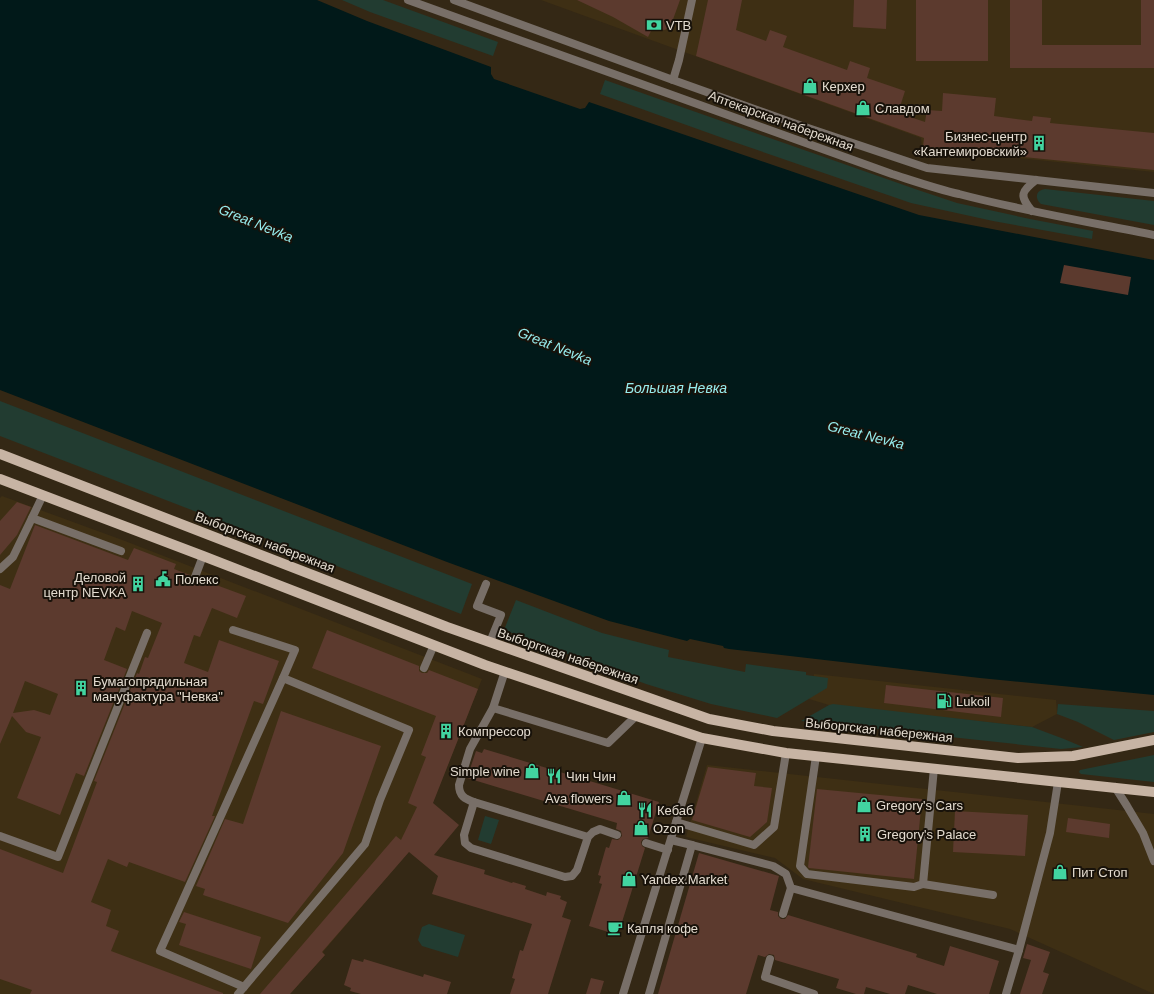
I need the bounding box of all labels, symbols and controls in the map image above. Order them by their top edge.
bank icon: VTB [645,16,663,34]
place label: VTB [666,18,691,33]
shop icon: Керхер [801,77,819,95]
place label: Керхер [822,79,865,94]
street label: Аптекарская набережная [707,88,855,154]
shop icon: Славдом [854,99,872,117]
place label: Славдом [875,101,930,116]
place label: Бизнес-центр «Кантемировский» [913,129,1027,159]
building icon: Бизнес-центр «Кантемировский» [1030,134,1048,152]
water label: Great Nevka [217,201,296,245]
water label: Great Nevka [516,324,595,368]
water label: Большая Невка [625,380,727,396]
water label: Great Nevka [826,418,906,452]
street label: Выборгская набережная [193,508,337,576]
place label: Деловой центр NEVKA [43,570,126,600]
public building icon: Полекс [154,570,172,588]
place label: Полекс [175,572,219,587]
building icon: Деловой центр NEVKA [129,575,147,593]
street label: Выборгская набережная [496,625,640,687]
place label: Бумагопрядильная мануфактура "Невка" [93,674,223,704]
building icon: Бумагопрядильная мануфактура "Невка" [72,679,90,697]
fuel station icon: Lukoil [935,692,953,710]
place label: Lukoil [956,694,990,709]
street label: Выборгская набережная [805,715,953,745]
building icon: Компрессор [437,722,455,740]
place label: Компрессор [458,724,531,739]
shop icon: Simple wine [523,762,541,780]
place label: Simple wine [450,764,520,779]
restaurant icon: Чин Чин [545,767,563,785]
place label: Чин Чин [566,769,616,784]
shop icon: Ava flowers [615,789,633,807]
place label: Ava flowers [545,791,612,806]
shop icon: Gregory's Cars [855,796,873,814]
place label: Gregory's Cars [876,798,964,813]
restaurant icon: Кебаб [636,801,654,819]
place label: Кебаб [657,803,693,818]
shop icon: Ozon [632,819,650,837]
place label: Ozon [653,821,684,836]
building icon: Gregory's Palace [856,825,874,843]
place label: Gregory's Palace [877,827,976,842]
shop icon: Пит Стоп [1051,863,1069,881]
place label: Пит Стоп [1072,865,1128,880]
shop icon: Yandex.Market [620,870,638,888]
place label: Yandex.Market [641,872,728,887]
cafe icon: Капля кофе [606,919,624,937]
place label: Капля кофе [627,921,698,936]

